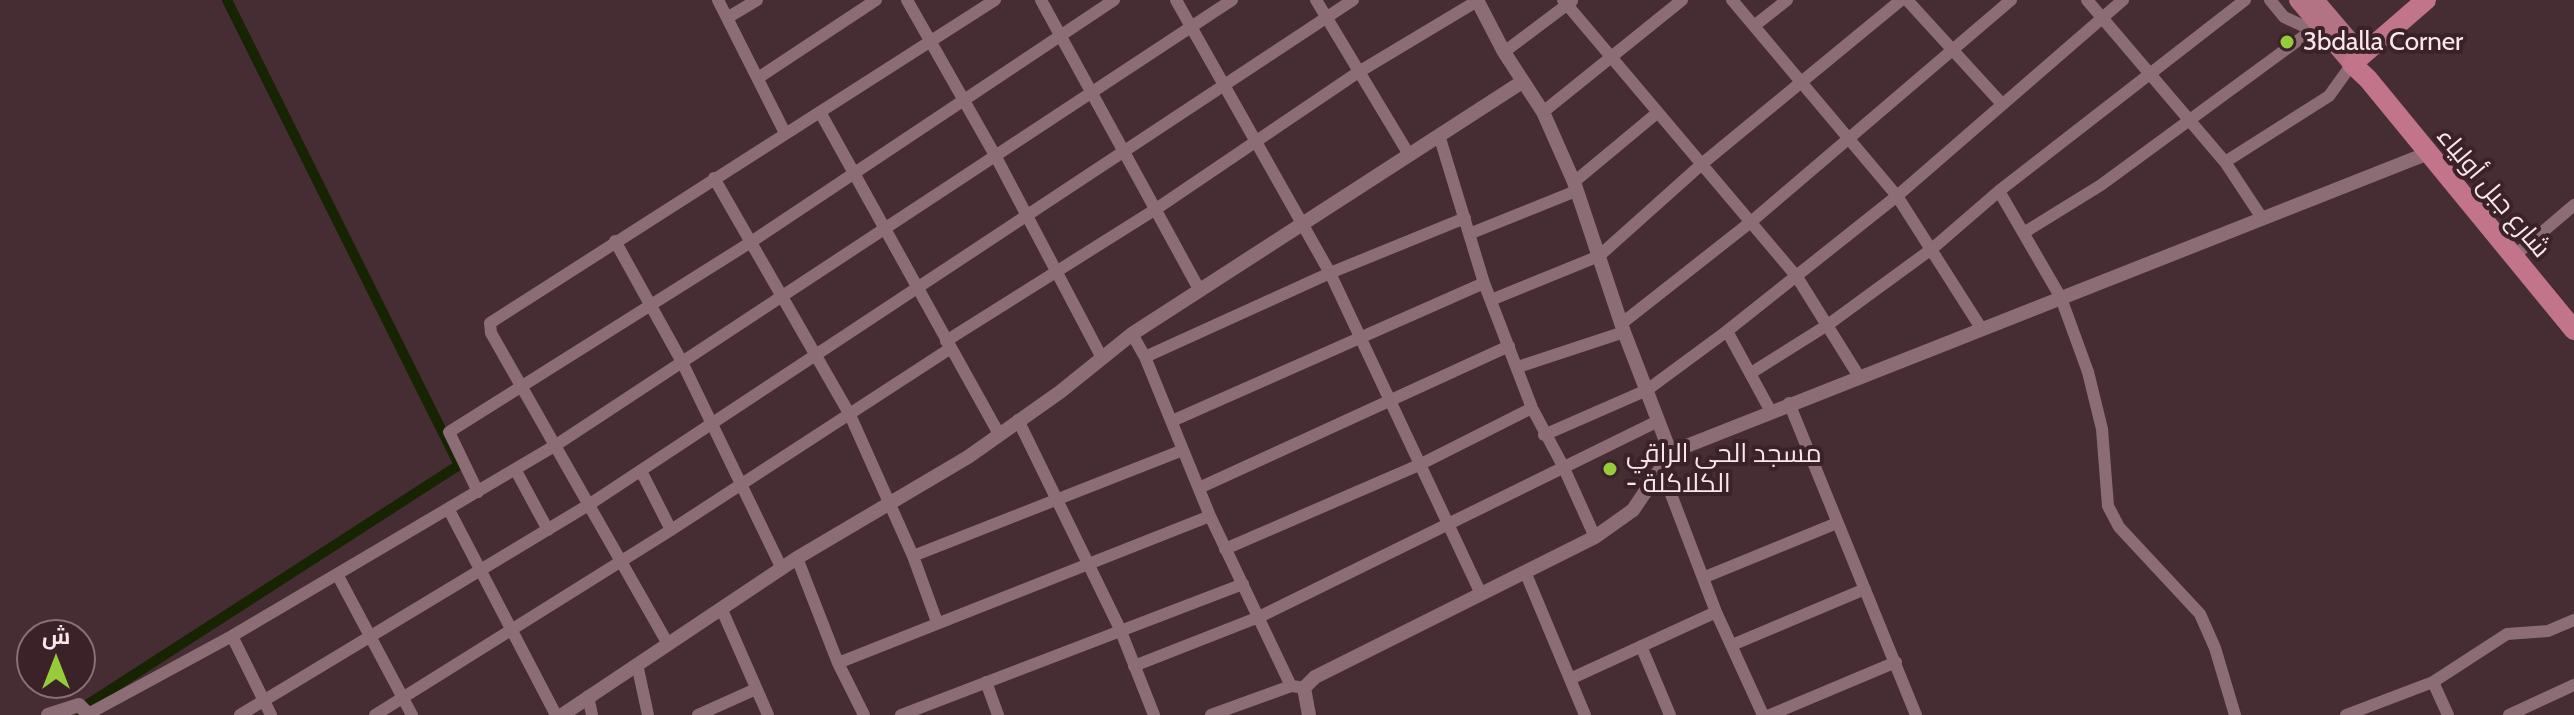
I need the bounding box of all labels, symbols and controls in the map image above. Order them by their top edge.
place label: 3bdalla Corner [2303,26,2463,58]
marker: 3bdalla Corner [2278,33,2296,51]
street label: شارع جبل أولياء [2430,122,2556,264]
place label: مسجد الحي الراقي - الكلاكلة [1626,438,1822,500]
marker: مسجد الحي الراقي - الكلاكلة [1601,460,1619,478]
north arrow [16,619,96,699]
text: ش [42,623,70,650]

